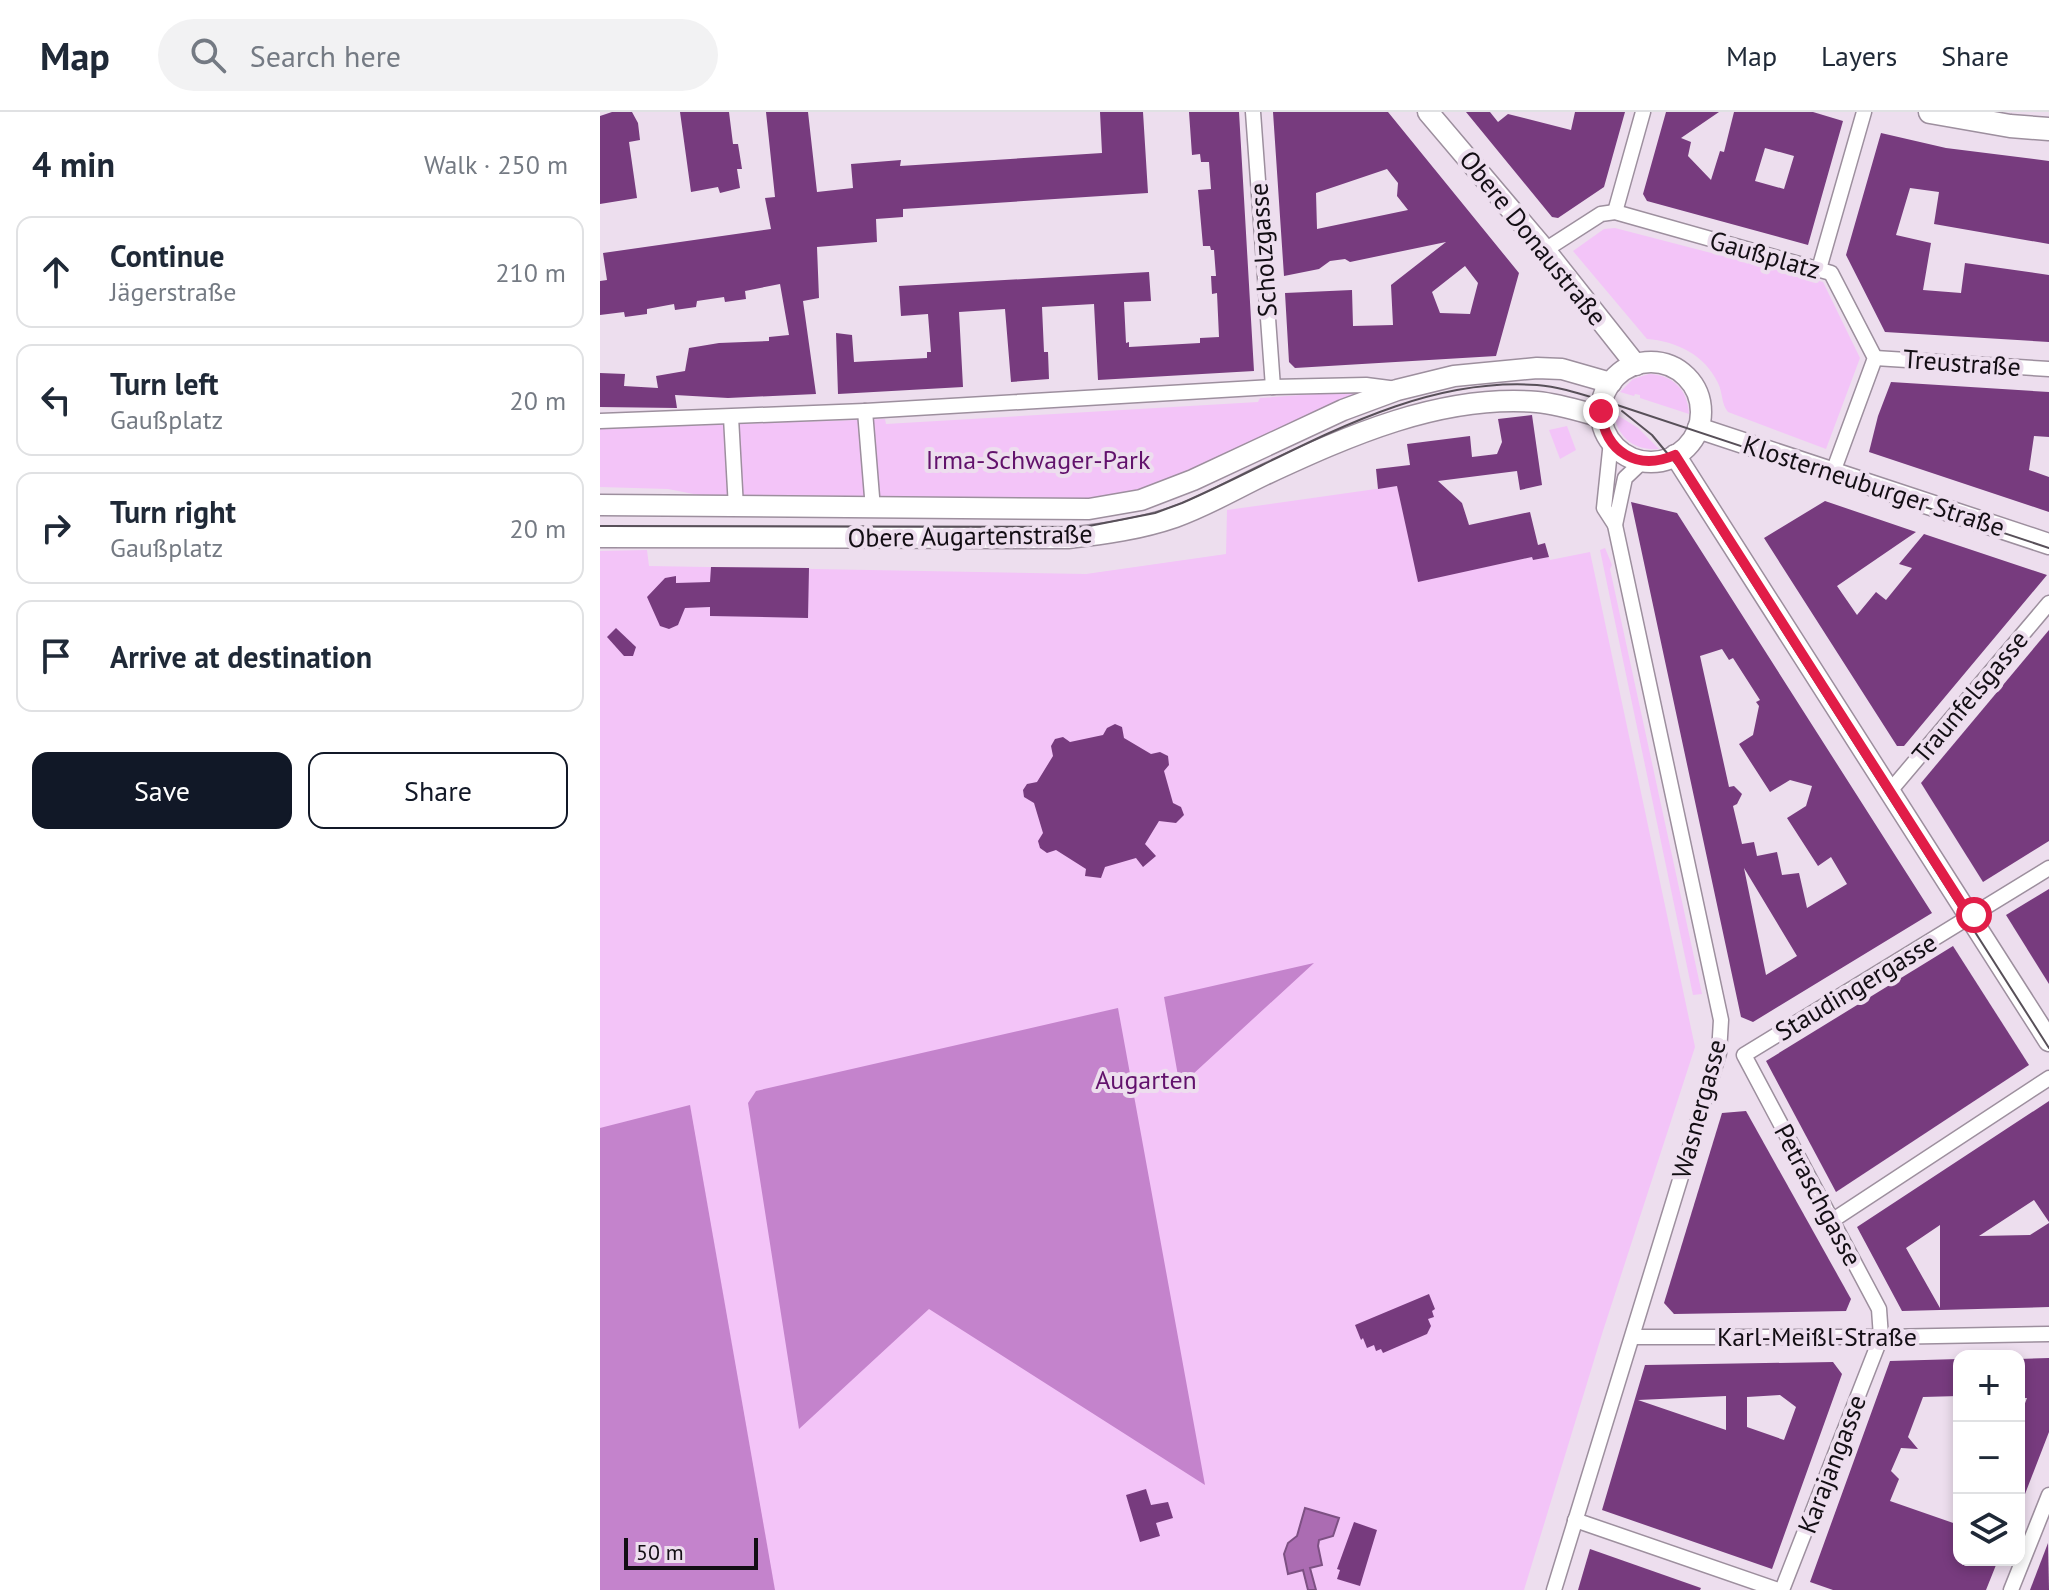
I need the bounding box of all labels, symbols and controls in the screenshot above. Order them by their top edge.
search box [158,19,718,91]
text: Map [40,31,110,80]
icon: search [186,33,230,77]
text: Search here [250,36,401,75]
text: Map [1726,37,1777,74]
text: Layers [1821,37,1897,74]
text: Share [1941,37,2009,74]
text: 4 min [32,142,115,186]
street label: Obere Donaustraße [1453,143,1614,332]
text: Walk · 250 m [424,148,568,181]
street label: Scholzgasse [1241,182,1284,318]
street label: Gaußplatz [1706,223,1824,286]
text: Continue [110,236,224,275]
icon: ahead [34,250,78,294]
text: 210 m [495,256,566,289]
text: Jägerstraße [110,275,237,308]
street label: Treustraße [1902,342,2022,383]
text: Turn left [110,364,218,403]
icon: left [34,378,78,422]
text: 20 m [510,384,566,417]
route end [1583,393,1619,429]
text: Gaußplatz [110,403,223,436]
street label: Klosterneuburger Straße [1739,428,2009,543]
park label: Irma-Schwager-Park [926,443,1151,476]
text: Turn right [110,492,236,531]
icon: right [34,506,78,550]
text: 20 m [510,512,566,545]
street label: Obere Augartenstraße [847,517,1093,554]
text: Gaußplatz [110,531,223,564]
street label: Traunfelsgasse [1904,623,2035,770]
icon: arrive [34,634,78,678]
text: Arrive at destination [110,637,372,676]
button: Save [32,752,292,829]
button: Share [308,752,568,829]
route start [1956,897,1992,933]
street label: Staudingergasse [1769,925,1943,1048]
street label: Wasnergasse [1664,1036,1733,1182]
park label: Augarten [1095,1063,1197,1096]
street label: Petraschgasse [1767,1118,1870,1271]
street label: Karl-Meißl-Straße [1717,1320,1917,1353]
map controls [1953,1350,2025,1566]
button: + [1953,1350,2025,1422]
street label: Karajangasse [1790,1390,1873,1538]
button: − [1953,1422,2025,1494]
button: layers [1953,1494,2025,1566]
scale bar [624,1534,758,1570]
text: 50 m [636,1538,684,1566]

